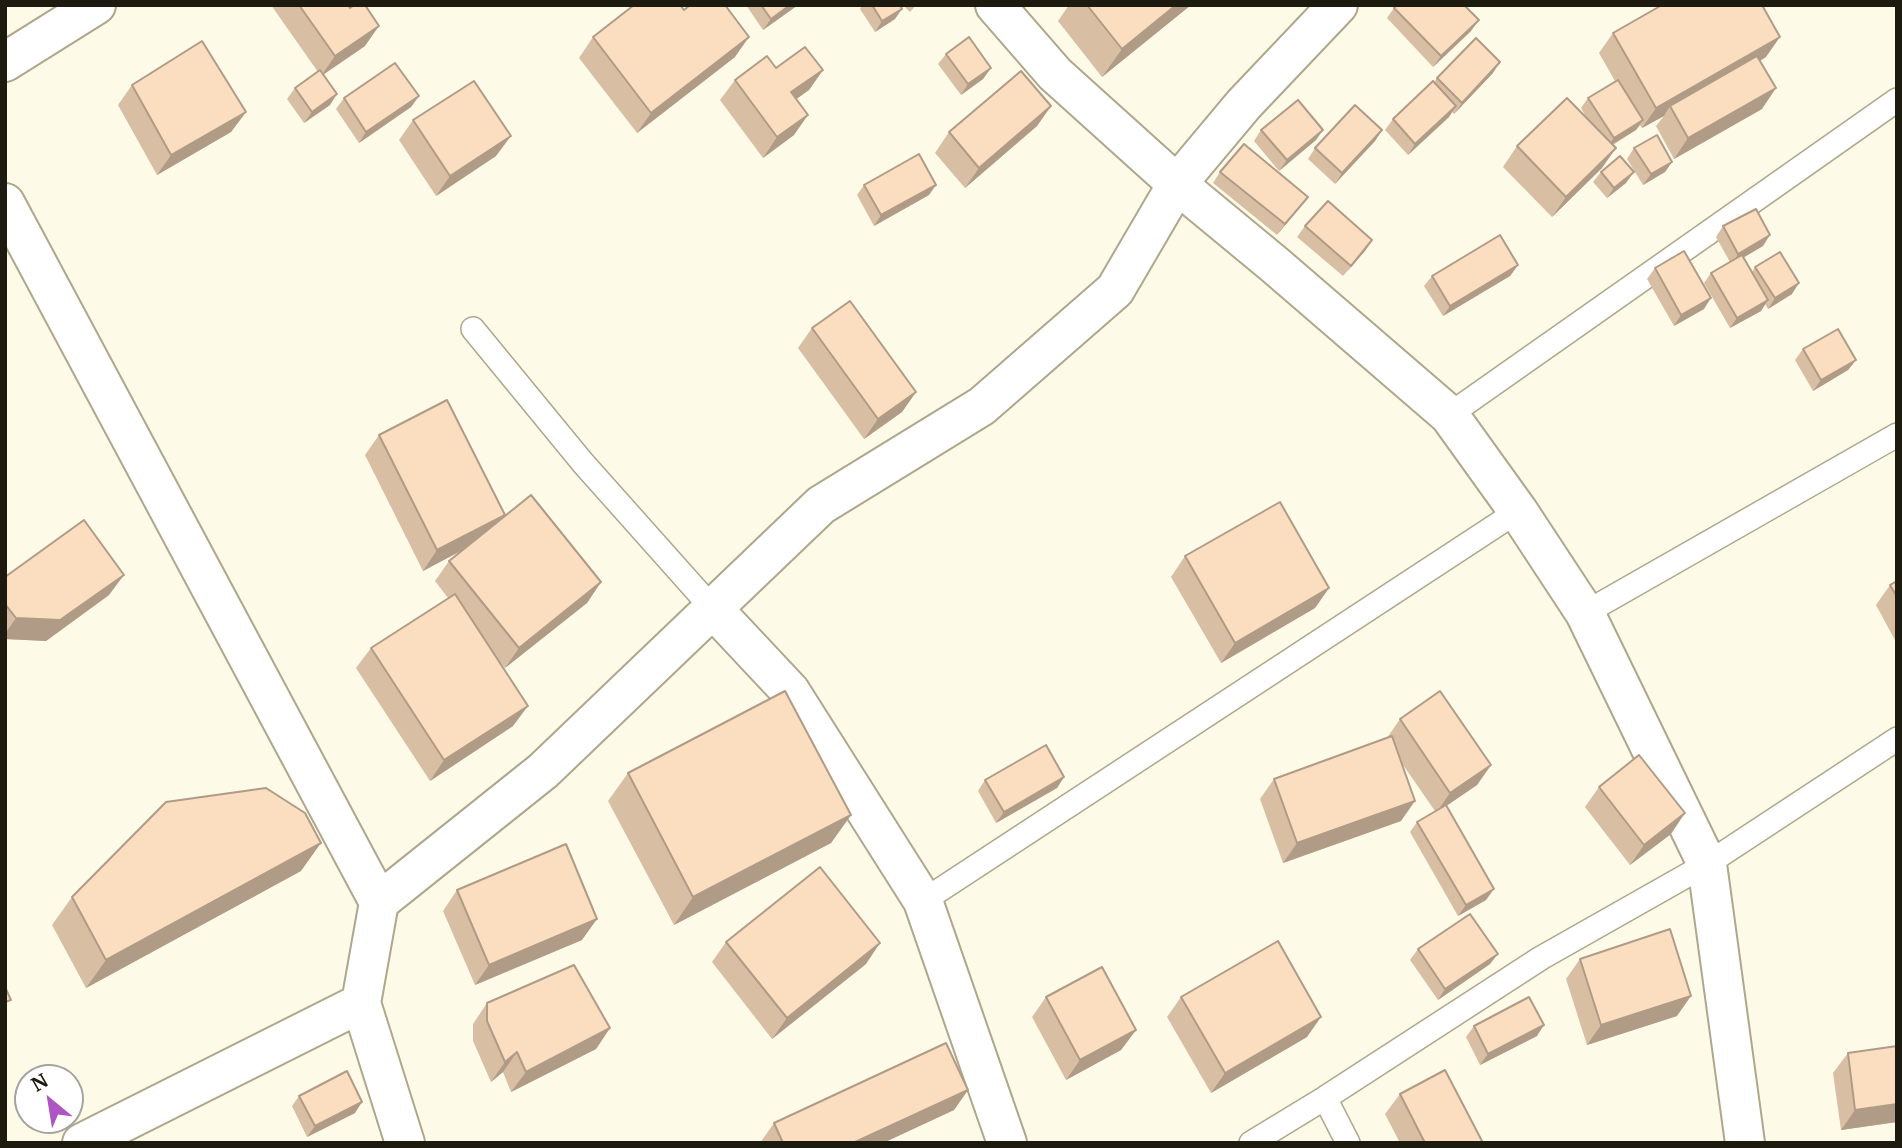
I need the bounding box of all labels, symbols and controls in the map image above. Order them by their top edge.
north arrow [14,1064,84,1134]
text: N [27,1068,52,1097]

